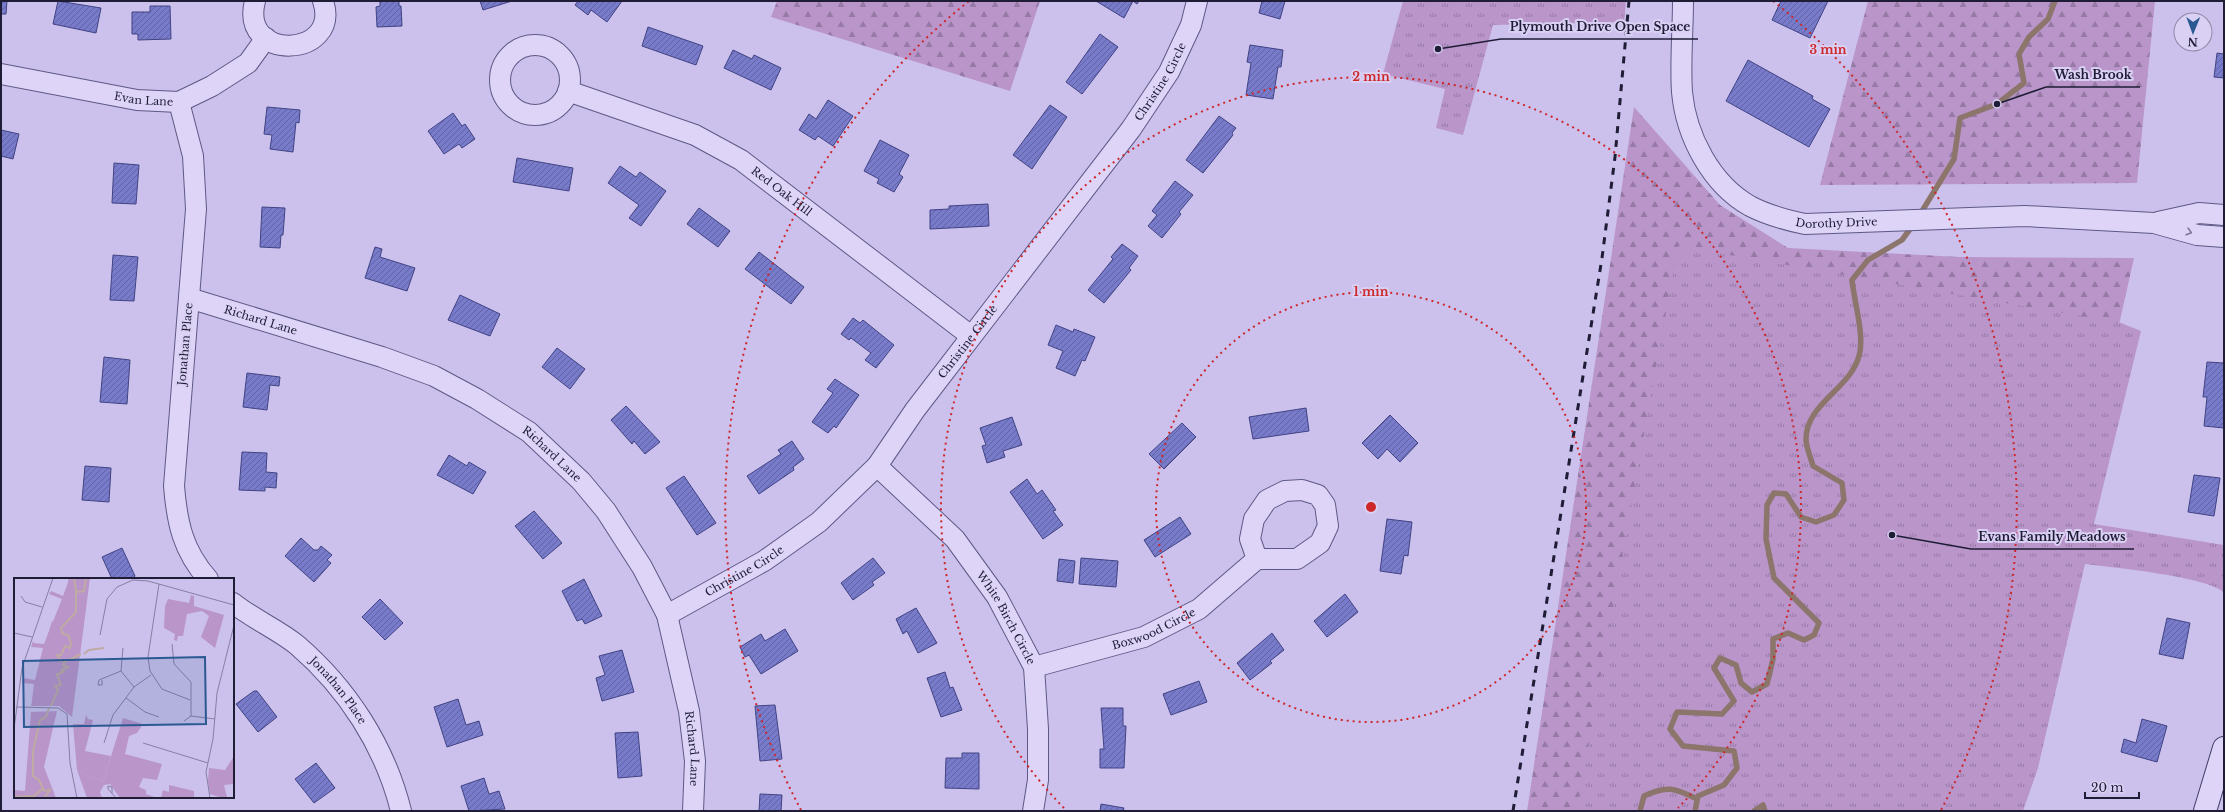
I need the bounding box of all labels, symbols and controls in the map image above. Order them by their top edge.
north arrow [2173,12,2213,52]
callout: Plymouth Drive Open Space [1501,15,1698,39]
text: Plymouth Drive Open Space [1510,19,1690,34]
text: N [2187,35,2198,49]
street label: Christine Circle [1131,40,1189,123]
text: 3 min [1809,42,1847,57]
callout: Wash Brook [2046,63,2140,87]
text: Wash Brook [2053,67,2133,82]
text: 2 min [1352,69,1390,84]
street label: Evan Lane [113,89,173,109]
street label: Red Oak Hill [749,163,815,219]
street label: Dorothy Drive [1794,214,1878,231]
one-way arrow [2185,227,2192,236]
text: 1 min [1354,284,1389,299]
street label: Jonathan Place [174,302,196,388]
street label: Richard Lane [222,302,299,338]
street label: Christine Circle [935,302,1000,381]
street label: Richard Lane [520,423,584,485]
centre of rings [1364,500,1378,514]
callout: Evans Family Meadows [1971,525,2134,549]
text: Evans Family Meadows [1978,529,2126,544]
street label: Christine Circle [702,542,786,599]
street label: White Birch Circle [973,568,1038,667]
inset map [14,578,234,798]
street label: Boxwood Circle [1110,605,1198,652]
street label: Jonathan Place [305,652,370,727]
street label: Richard Lane [682,710,702,787]
scale bar [2085,774,2139,800]
text: 20 m [2091,780,2123,795]

